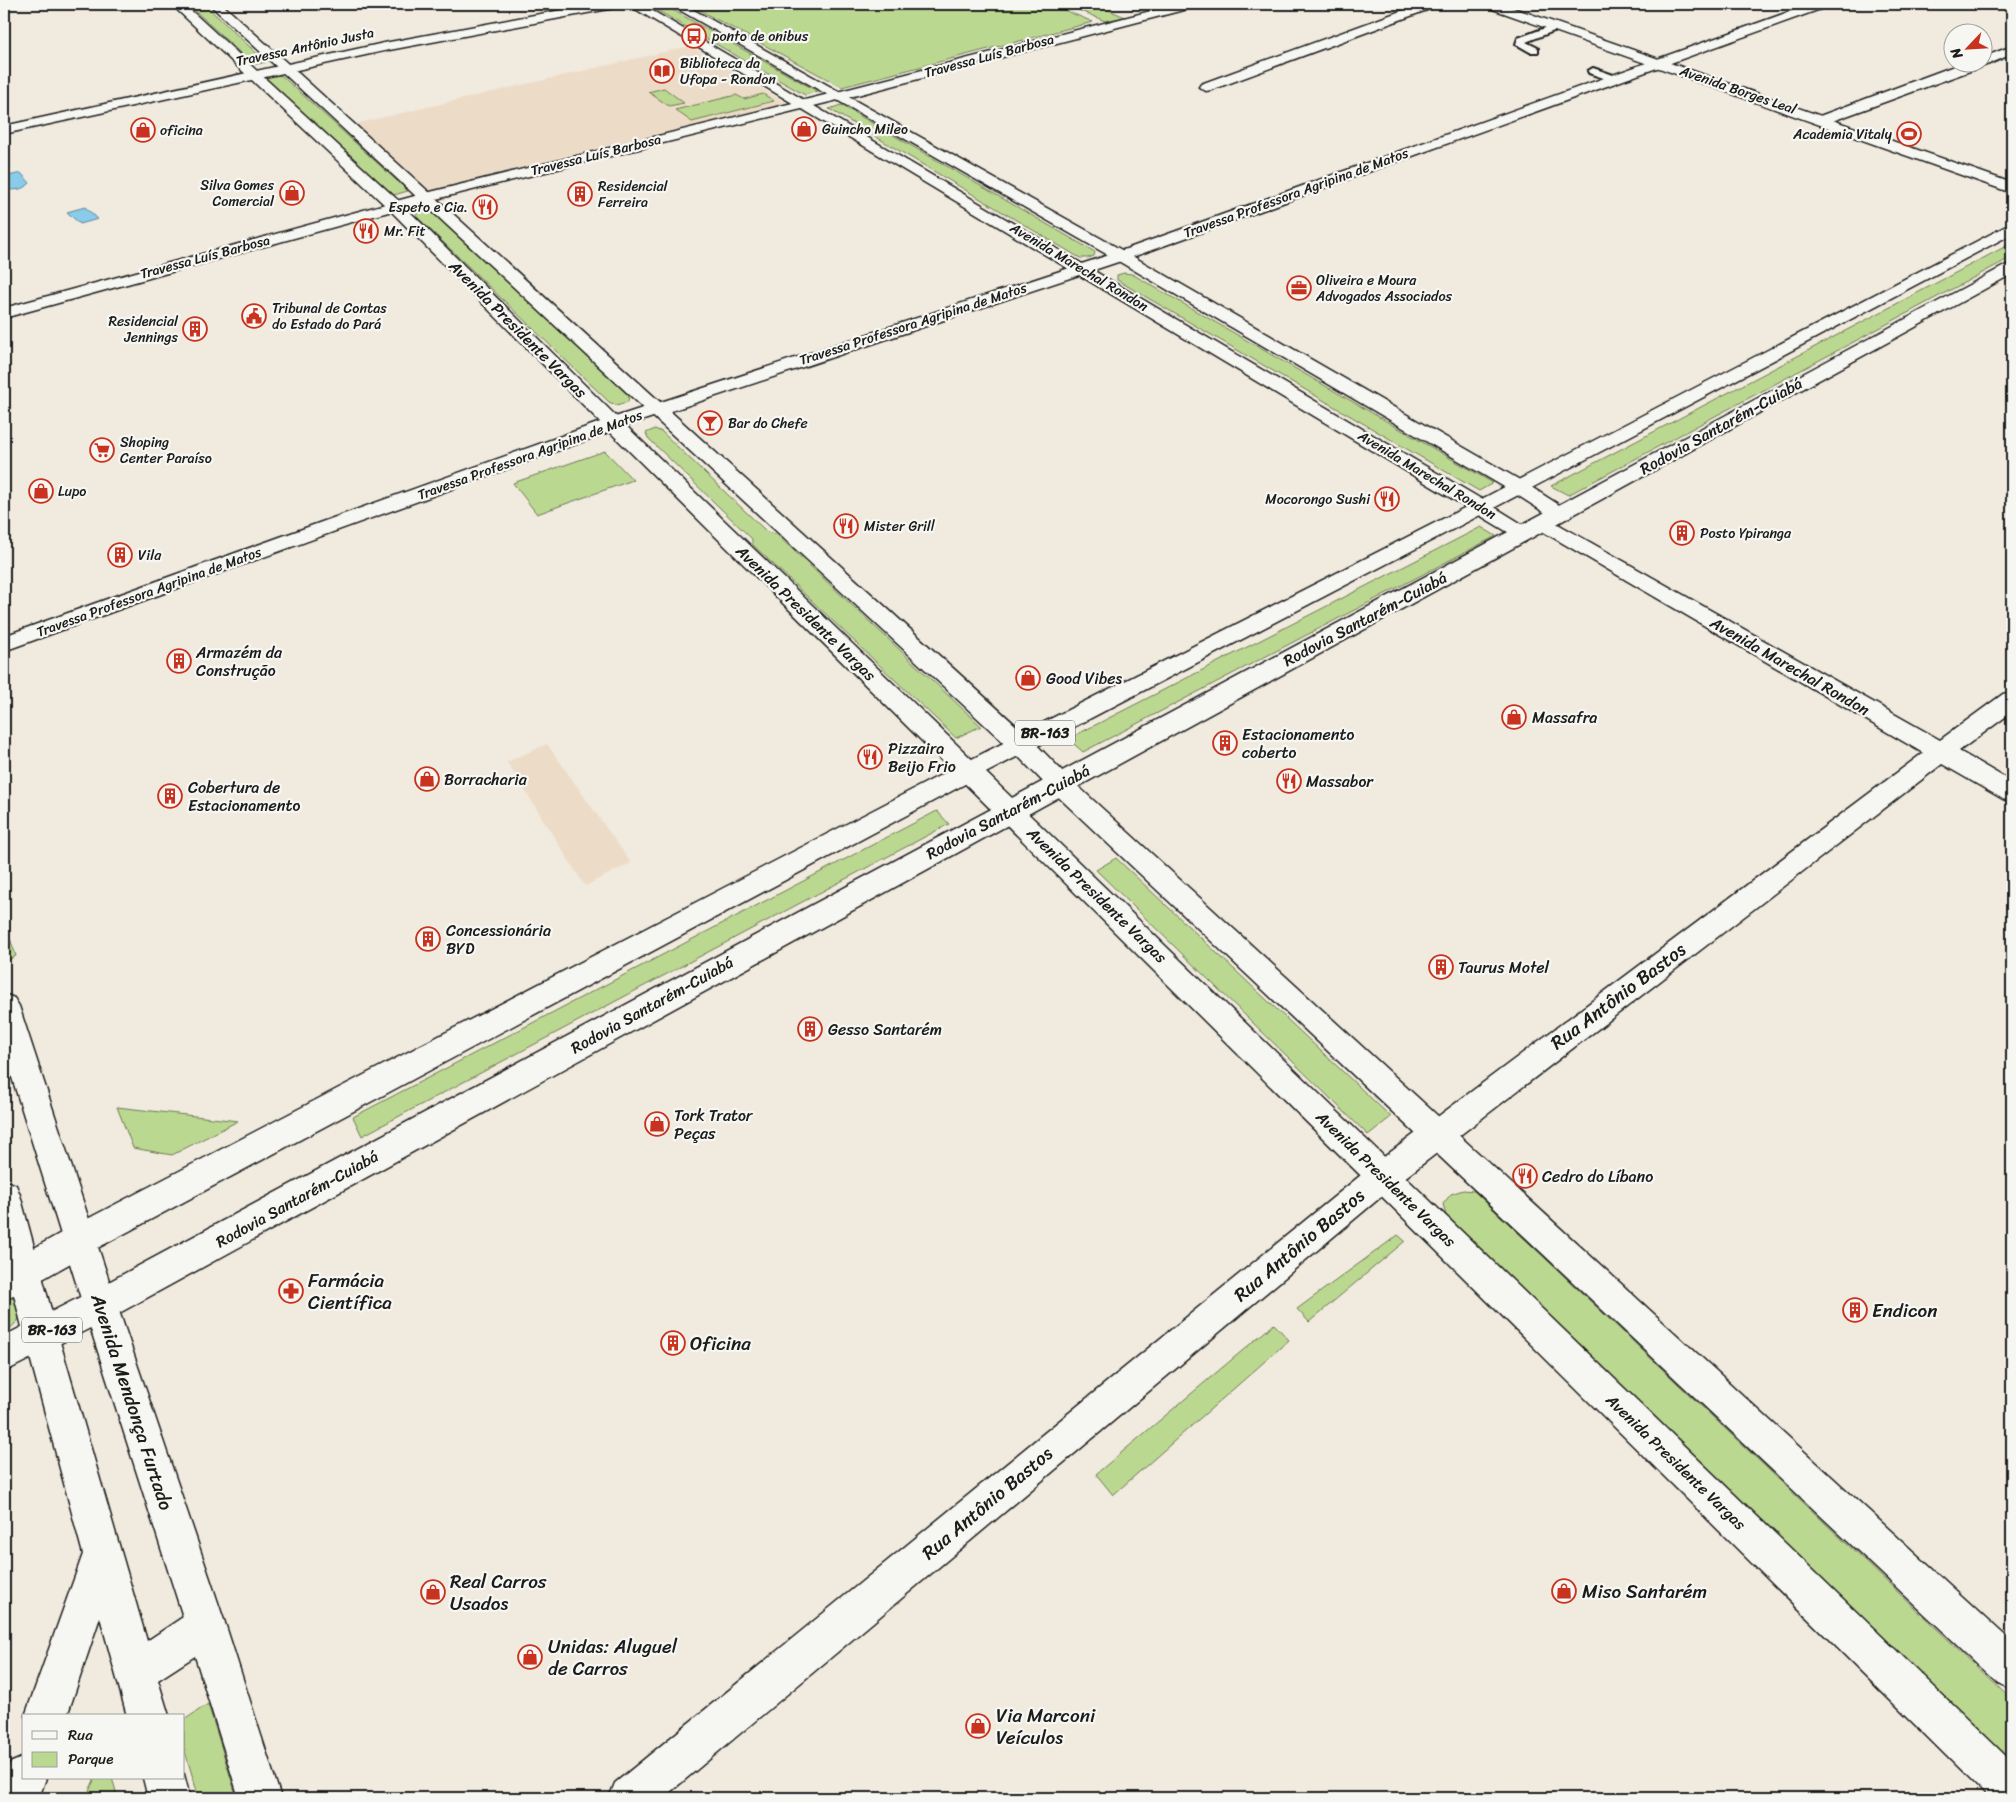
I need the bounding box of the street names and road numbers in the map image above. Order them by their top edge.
street label: Travessa Antônio Justa [234,20,376,74]
street label: Travessa Luís Barbosa [921,27,1057,85]
street label: Avenida Borges Leal [1675,58,1801,122]
street label: Travessa Luís Barbosa [528,127,664,183]
street label: Travessa Professora Agripina de Matos [1180,140,1413,245]
street label: Avenida Marechal Rondon [1004,215,1154,319]
street label: Travessa Luís Barbosa [137,228,273,286]
street label: Avenida Presidente Vargas [441,252,595,406]
street label: Travessa Professora Agripina de Matos [796,275,1031,373]
street label: Rodovia Santarém-Cuiabá [1634,369,1808,483]
street label: Travessa Professora Agripina de Matos [414,402,647,507]
street label: Avenida Marechal Rondon [1352,423,1502,527]
street label: Avenida Presidente Vargas [728,537,884,689]
street label: Travessa Professora Agripina de Matos [33,539,266,644]
street label: Rodovia Santarém-Cuiabá [1278,563,1452,675]
street label: Avenida Marechal Rondon [1704,608,1876,724]
road number: BR-163 [1015,720,1075,746]
street label: Rodovia Santarém-Cuiabá [921,756,1095,868]
street label: Avenida Presidente Vargas [1019,819,1175,971]
street label: Rua Antônio Bastos [1543,934,1693,1058]
street label: Rodovia Santarém-Cuiabá [565,948,739,1062]
street label: Avenida Presidente Vargas [1308,1103,1464,1255]
street label: Rodovia Santarém-Cuiabá [210,1142,384,1256]
street label: Rua Antônio Bastos [1226,1180,1372,1310]
street label: Avenida Mendonça Furtado [81,1288,183,1515]
road number: BR-163 [22,1318,82,1342]
street label: Avenida Presidente Vargas [1598,1386,1754,1538]
street label: Rua Antônio Bastos [914,1438,1060,1568]

